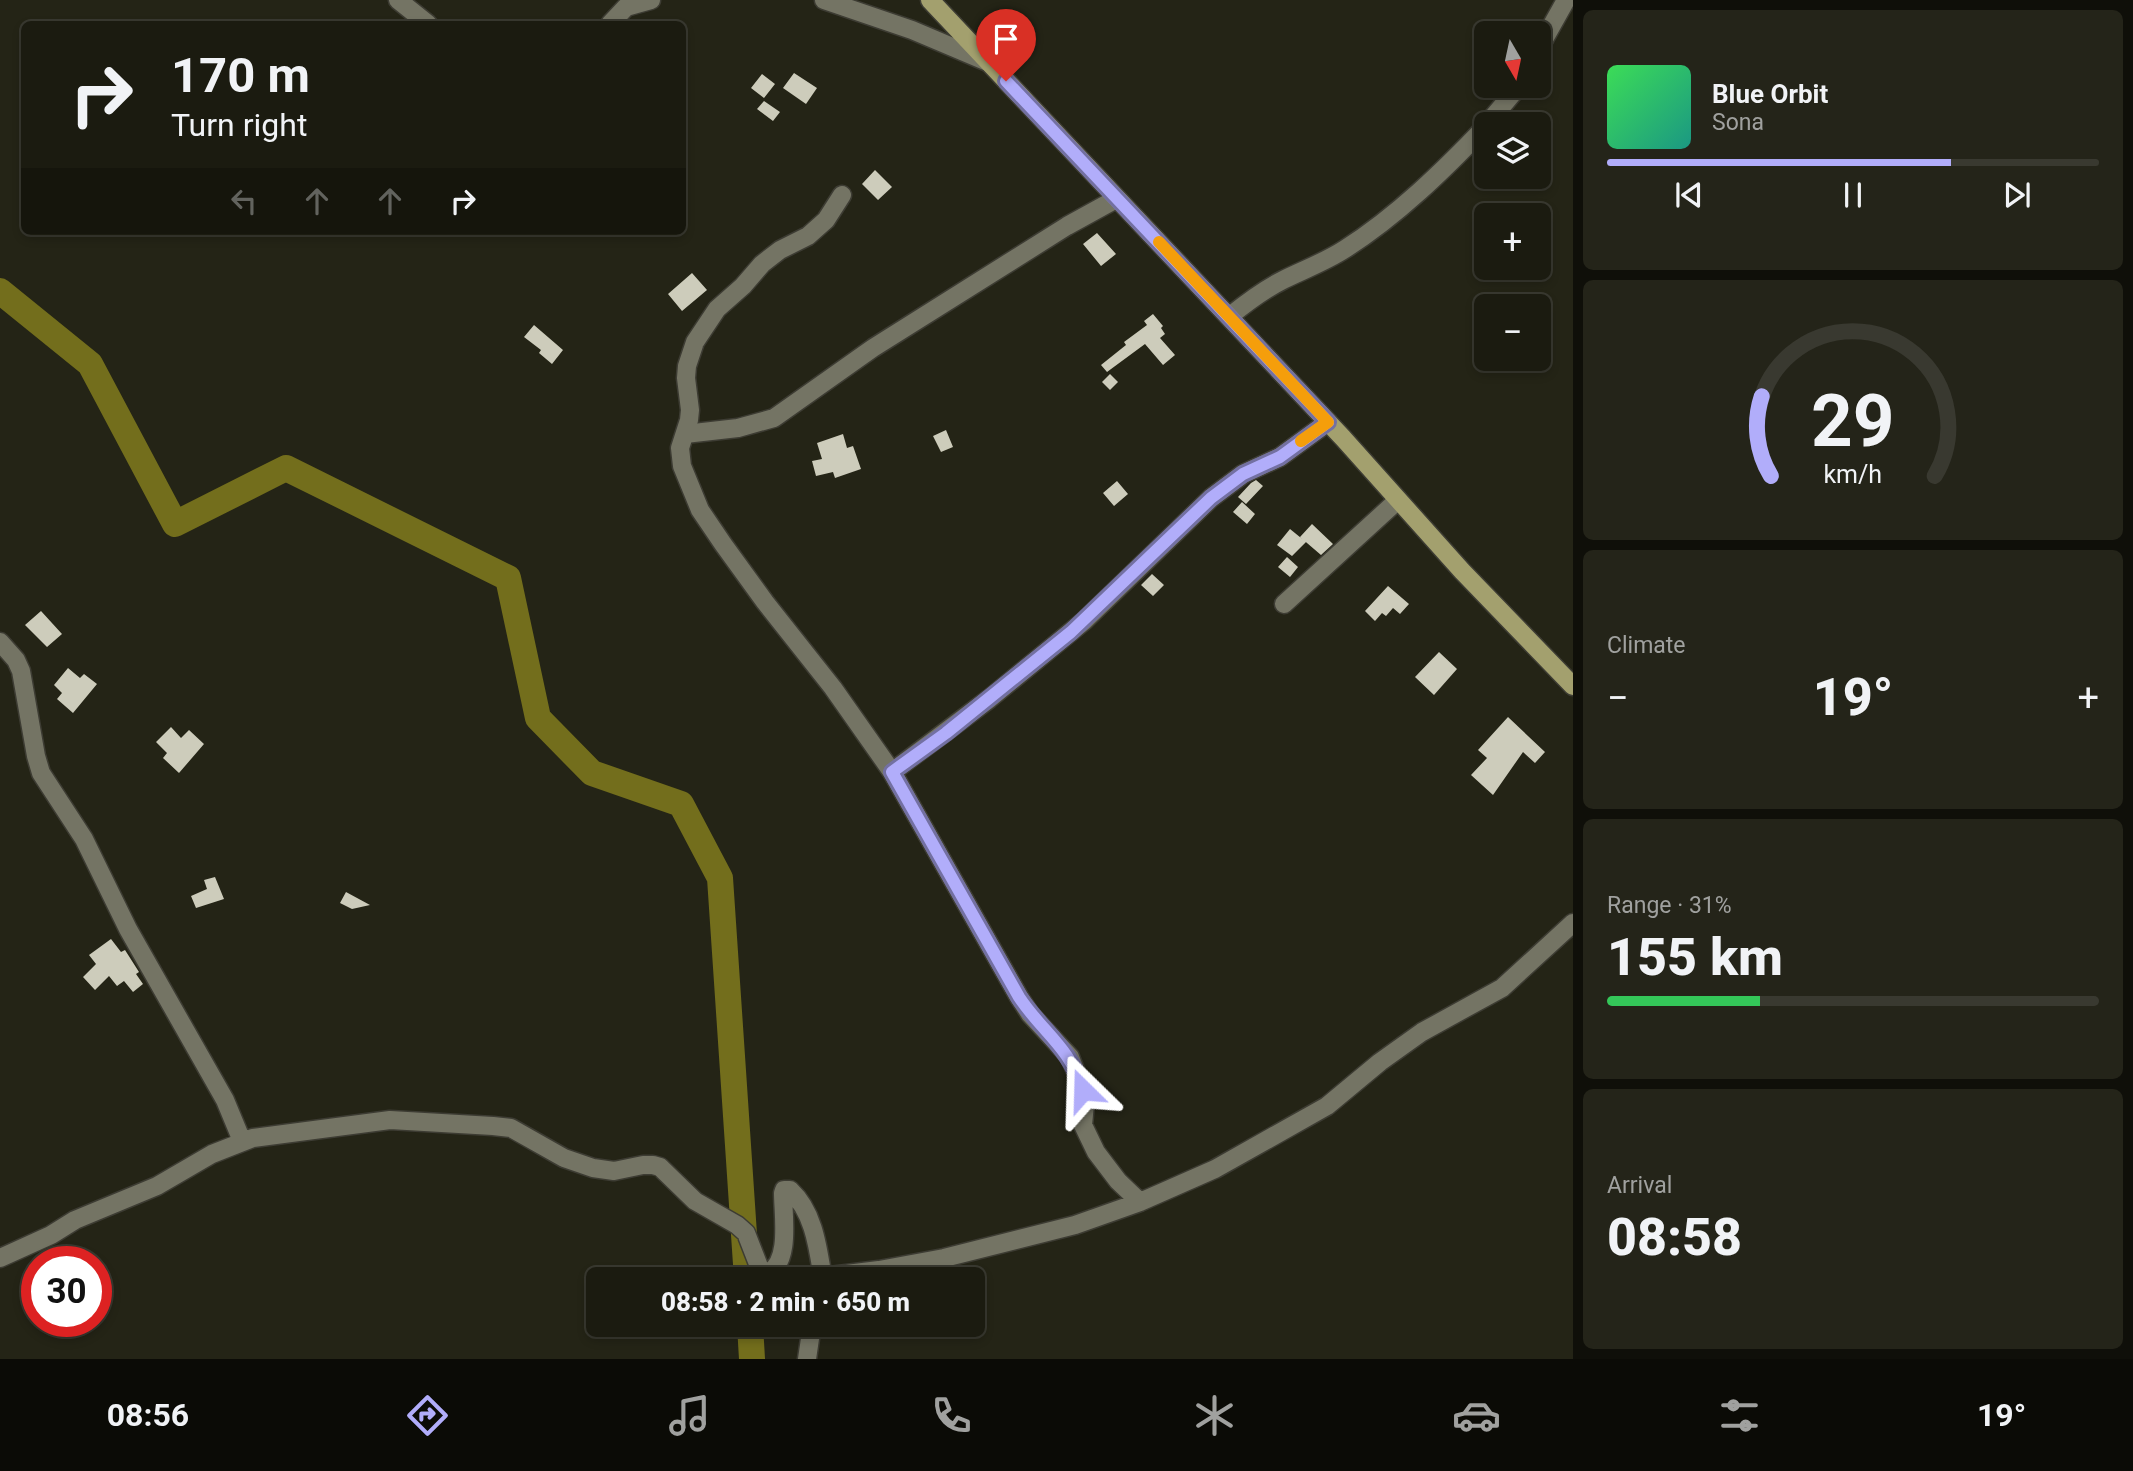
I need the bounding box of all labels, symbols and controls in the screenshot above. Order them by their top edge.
pin [976,9,1036,81]
icon: arrive [987,20,1025,58]
north arrow [1474,21,1550,98]
map controls [1474,21,1551,371]
text: 170 m [171,47,310,104]
icon: right [56,49,147,140]
text: Blue Orbit [1712,79,1828,109]
text: Turn right [171,106,307,144]
text: Sona [1712,109,1764,136]
button: layers [1474,112,1551,189]
icon: previous [1670,176,1708,214]
icon: pause [1834,176,1872,214]
icon: next [1998,176,2036,214]
icon: left [225,182,263,220]
icon: ahead [298,182,336,220]
icon: ahead [371,182,409,220]
icon: right [444,182,482,220]
button: + [1474,203,1551,280]
button: − [1474,294,1551,371]
text: 29 [1811,378,1895,464]
text: km/h [1824,459,1882,488]
text: Climate [1607,632,1686,659]
text: 19° [1813,667,1893,728]
text: − [1607,676,1629,720]
text: + [2077,676,2099,720]
text: Range · 31% [1607,892,1732,919]
text: 155 km [1607,927,1783,988]
position arrow [1046,1053,1120,1127]
text: Arrival [1607,1172,1672,1199]
text: 08:58 [1607,1207,1742,1268]
speed limit sign: 30 [21,1246,112,1337]
text: 08:58 · 2 min · 650 m [661,1287,910,1317]
icon: directions [403,1391,452,1440]
icon: music [665,1391,714,1440]
icon: phone [927,1391,976,1440]
icon: climate [1190,1391,1239,1440]
icon: car [1452,1391,1501,1440]
icon: filters [1715,1391,1764,1440]
text: 08:56 [107,1396,189,1434]
text: 19° [1977,1396,2026,1434]

